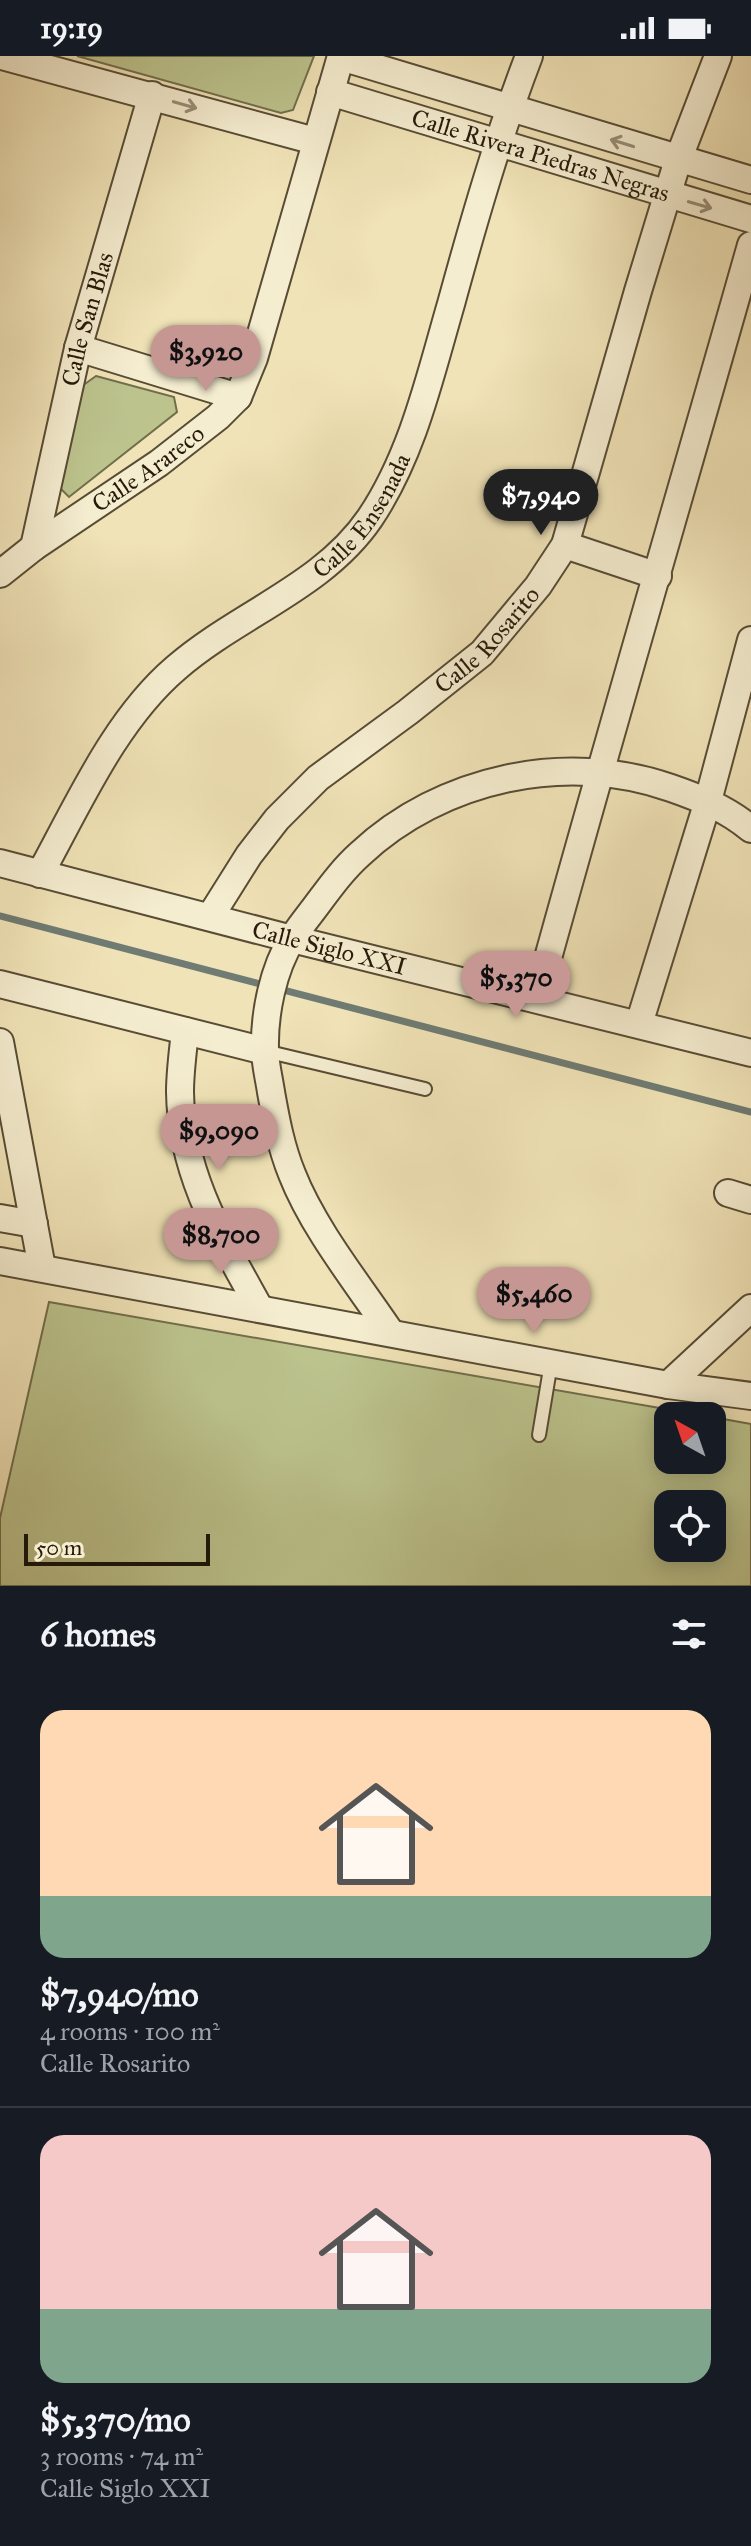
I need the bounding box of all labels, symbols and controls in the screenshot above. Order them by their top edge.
text: 19:19 [40,10,103,46]
one-way arrow [172,98,198,113]
street label: Calle Rivera Piedras Negras [408,103,673,209]
one-way arrow [610,134,635,149]
one-way arrow [686,198,712,213]
street label: Calle San Blas [55,249,120,389]
pin: $3,920 [141,325,271,393]
text: $3,920 [169,335,243,367]
street label: Calle Arareco [86,418,210,519]
street label: Calle Ensenada [307,448,418,585]
pin: $7,940 [476,469,606,537]
text: $7,940 [501,479,581,511]
street label: Calle Rosarito [429,580,546,700]
street label: Calle Siglo XXI [249,914,409,982]
pin: $5,370 [451,951,581,1019]
text: $5,370 [479,961,553,993]
pin: $9,090 [154,1104,284,1172]
text: $9,090 [179,1114,259,1146]
pin: $8,700 [156,1208,286,1276]
text: $8,700 [182,1218,260,1250]
pin: $5,460 [469,1267,599,1335]
text: $5,460 [495,1277,573,1309]
north arrow [654,1402,726,1474]
map controls [654,1402,726,1562]
button: locate [654,1490,726,1562]
scale bar [24,1530,210,1566]
text: 50 m [36,1534,82,1561]
icon: filters [667,1612,711,1656]
text: 6 homes [40,1614,156,1655]
icon: home [304,1762,448,1906]
text: $7,940/mo [40,1974,199,2015]
text: 4 rooms · 100 m² [40,2015,220,2047]
text: Calle Rosarito [40,2047,190,2079]
icon: home [304,2187,448,2331]
text: $5,370/mo [40,2399,191,2440]
text: 3 rooms · 74 m² [40,2440,203,2472]
text: Calle Siglo XXI [40,2472,211,2504]

